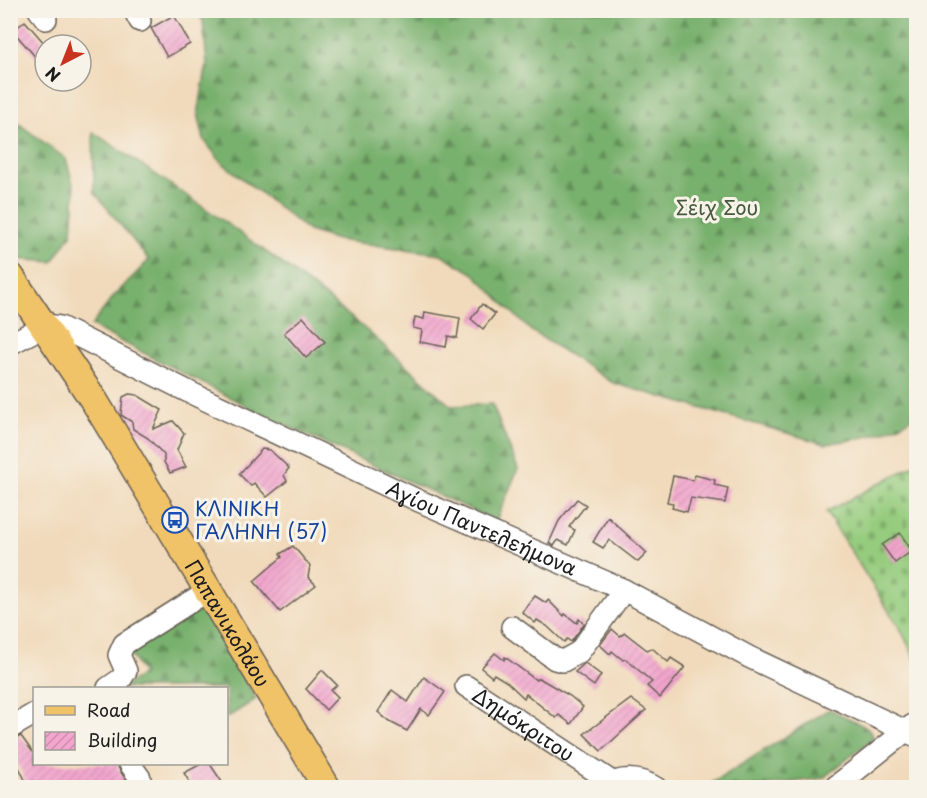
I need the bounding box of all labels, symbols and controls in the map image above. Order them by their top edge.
north arrow [33,33,93,93]
text: N [40,62,65,88]
park label: Σέιχ Σου [676,192,758,222]
street label: Αγίου Παντελεήμονα [381,473,582,583]
place label: ΚΛΙΝΙΚΗ ΓΑΛΗΝΗ (57) [195,493,327,546]
bus stop icon: ΚΛΙΝΙΚΗ ΓΑΛΗΝΗ (57) [160,505,190,535]
street label: Παπανικολάου [178,554,278,692]
street label: Δημόκριτου [467,680,580,768]
legend [33,687,228,765]
text: Road [87,696,131,723]
text: Building [87,726,157,753]

